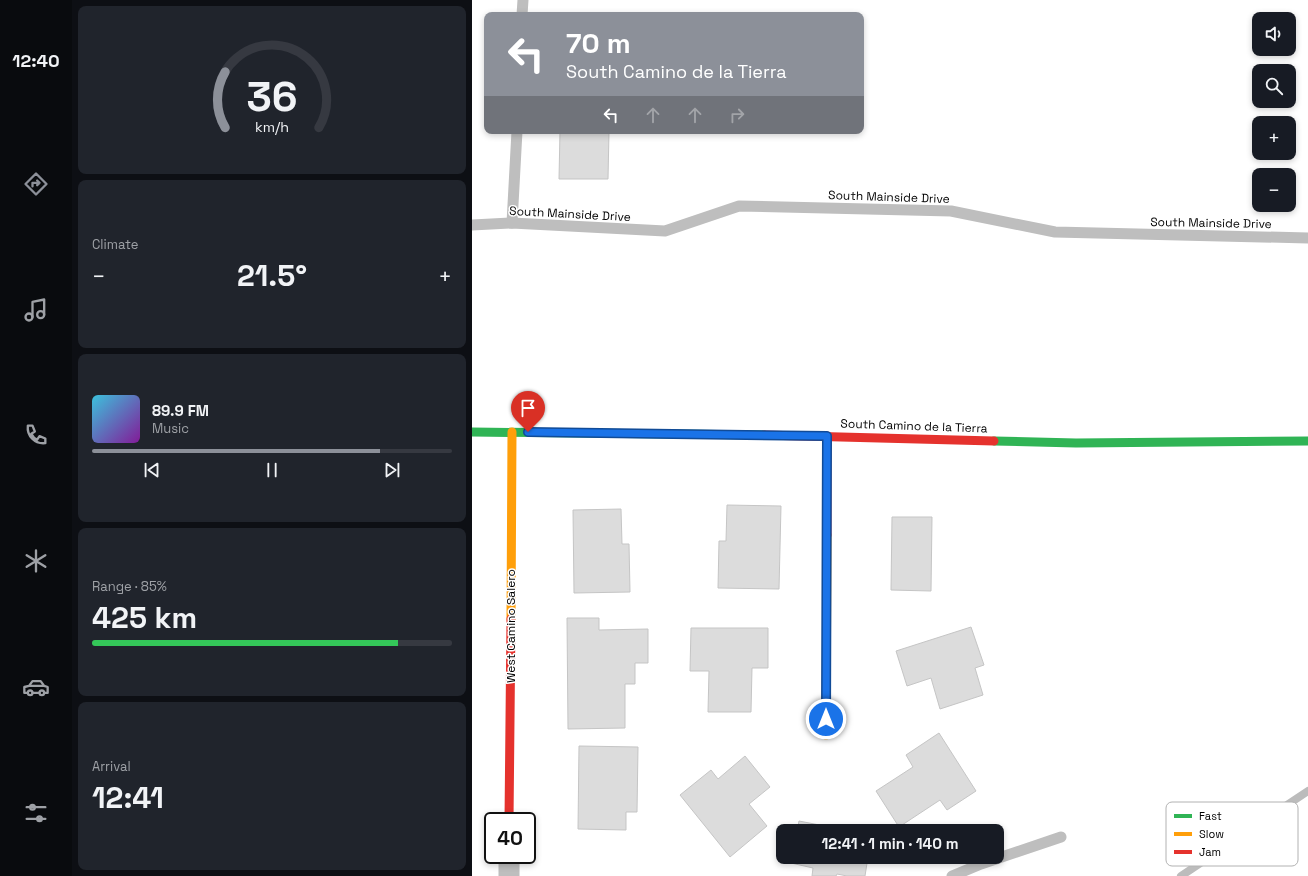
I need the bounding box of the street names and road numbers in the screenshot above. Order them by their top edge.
street label: South Mainside Drive [828,187,950,207]
street label: South Mainside Drive [509,203,631,225]
street label: South Mainside Drive [1150,214,1272,232]
street label: South Camino de la Tierra [840,415,988,437]
street label: West Camino Salero [503,569,519,683]

